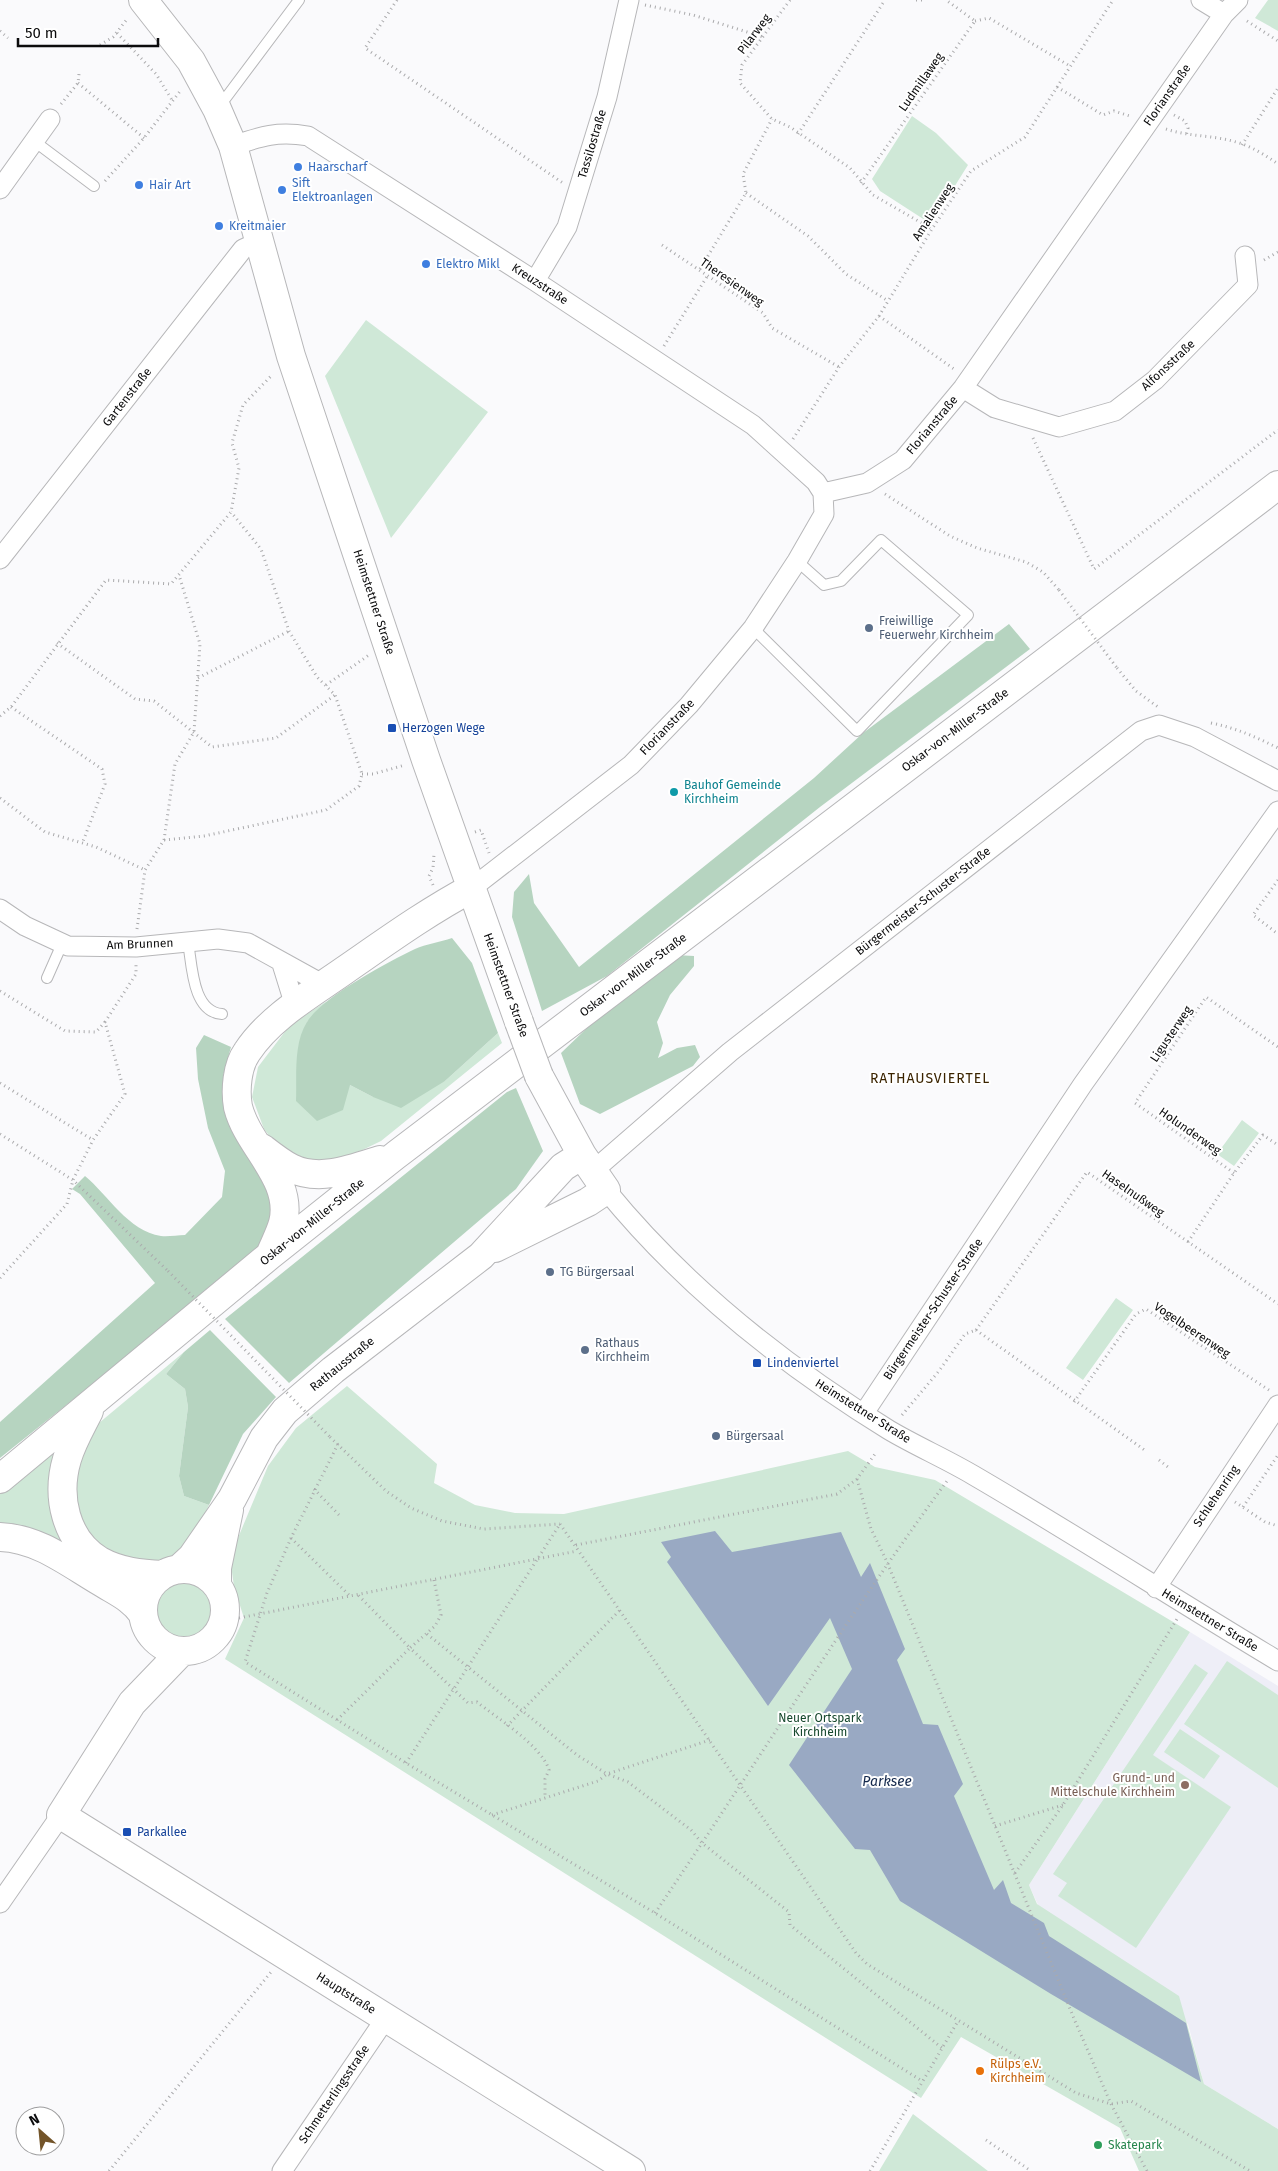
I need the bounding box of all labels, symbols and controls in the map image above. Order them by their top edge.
street label: Pilarweg [734,11,774,57]
scale bar [18,15,158,47]
text: 50 m [25,24,58,42]
street label: Ludmillaweg [896,49,947,114]
street label: Florianstraße [1141,61,1193,129]
street label: Tassilostraße [575,108,609,180]
place label: Haarscharf [308,160,368,174]
marker: Haarscharf [292,161,304,173]
place label: Sift Elektroanlagen [292,176,373,204]
place label: Hair Art [149,178,191,192]
marker: Hair Art [133,179,145,191]
street label: Amalienweg [909,180,957,243]
marker: Sift Elektroanlagen [276,184,288,196]
place label: Kreitmaier [229,219,286,233]
marker: Kreitmaier [213,220,225,232]
street label: Theresienweg [697,255,767,310]
place label: Elektro Mikl [436,257,500,271]
marker: Elektro Mikl [420,258,432,270]
street label: Kreuzstraße [509,261,571,307]
street label: Alfonsstraße [1138,337,1198,393]
street label: Gartenstraße [100,365,154,429]
street label: Florianstraße [903,393,961,457]
street label: Heimstettner Straße [350,548,398,656]
place label: Freiwillige Feuerwehr Kirchheim [879,614,994,642]
marker: Freiwillige Feuerwehr Kirchheim [863,622,875,634]
street label: Oskar-von-Miller-Straße [899,685,1011,775]
street label: Florianstraße [637,696,697,758]
place label: Herzogen Wege [402,721,485,735]
marker: Herzogen Wege [386,722,398,734]
place label: Bauhof Gemeinde Kirchheim [684,778,781,806]
marker: Bauhof Gemeinde Kirchheim [668,786,680,798]
street label: Bürgermeister-Schuster-Straße [853,844,993,958]
street label: Oskar-von-Miller-Straße [577,930,689,1020]
street label: Heimstettner Straße [481,931,531,1039]
street label: Am Brunnen [106,936,174,952]
street label: Ligusterweg [1147,1003,1195,1065]
district label: RATHAUSVIERTEL [870,1070,990,1087]
street label: Holunderweg [1156,1104,1224,1158]
street label: Haselnußweg [1099,1166,1167,1220]
street label: Oskar-von-Miller-Straße [257,1176,367,1268]
street label: Bürgermeister-Schuster-Straße [880,1236,986,1382]
place label: TG Bürgersaal [560,1265,635,1279]
marker: TG Bürgersaal [544,1266,556,1278]
street label: Vogelbeerenweg [1151,1299,1233,1361]
street label: Rathausstraße [307,1334,377,1394]
place label: Rathaus Kirchheim [595,1336,650,1364]
marker: Rathaus Kirchheim [579,1344,591,1356]
place label: Lindenviertel [767,1356,839,1370]
marker: Lindenviertel [751,1357,763,1369]
street label: Heimstettner Straße [813,1376,913,1446]
place label: Bürgersaal [726,1429,784,1443]
marker: Bürgersaal [710,1430,722,1442]
street label: Schlehenring [1190,1462,1242,1529]
street label: Heimstettner Straße [1159,1586,1261,1654]
park label: Neuer Ortspark Kirchheim [778,1711,862,1739]
place label: Grund- und Mittelschule Kirchheim [1050,1771,1175,1799]
water label: Parksee [862,1773,912,1790]
marker: Grund- und Mittelschule Kirchheim [1179,1779,1191,1791]
place label: Parkallee [137,1825,187,1839]
marker: Parkallee [121,1826,133,1838]
street label: Hauptstraße [314,1969,378,2017]
street label: Schmetterlingsstraße [296,2042,372,2146]
place label: Rülps e.V. Kirchheim [990,2057,1045,2085]
marker: Rülps e.V. Kirchheim [974,2065,986,2077]
north arrow [15,2106,65,2156]
text: N [26,2110,42,2130]
place label: Skatepark [1108,2138,1163,2152]
marker: Skatepark [1092,2139,1104,2151]

